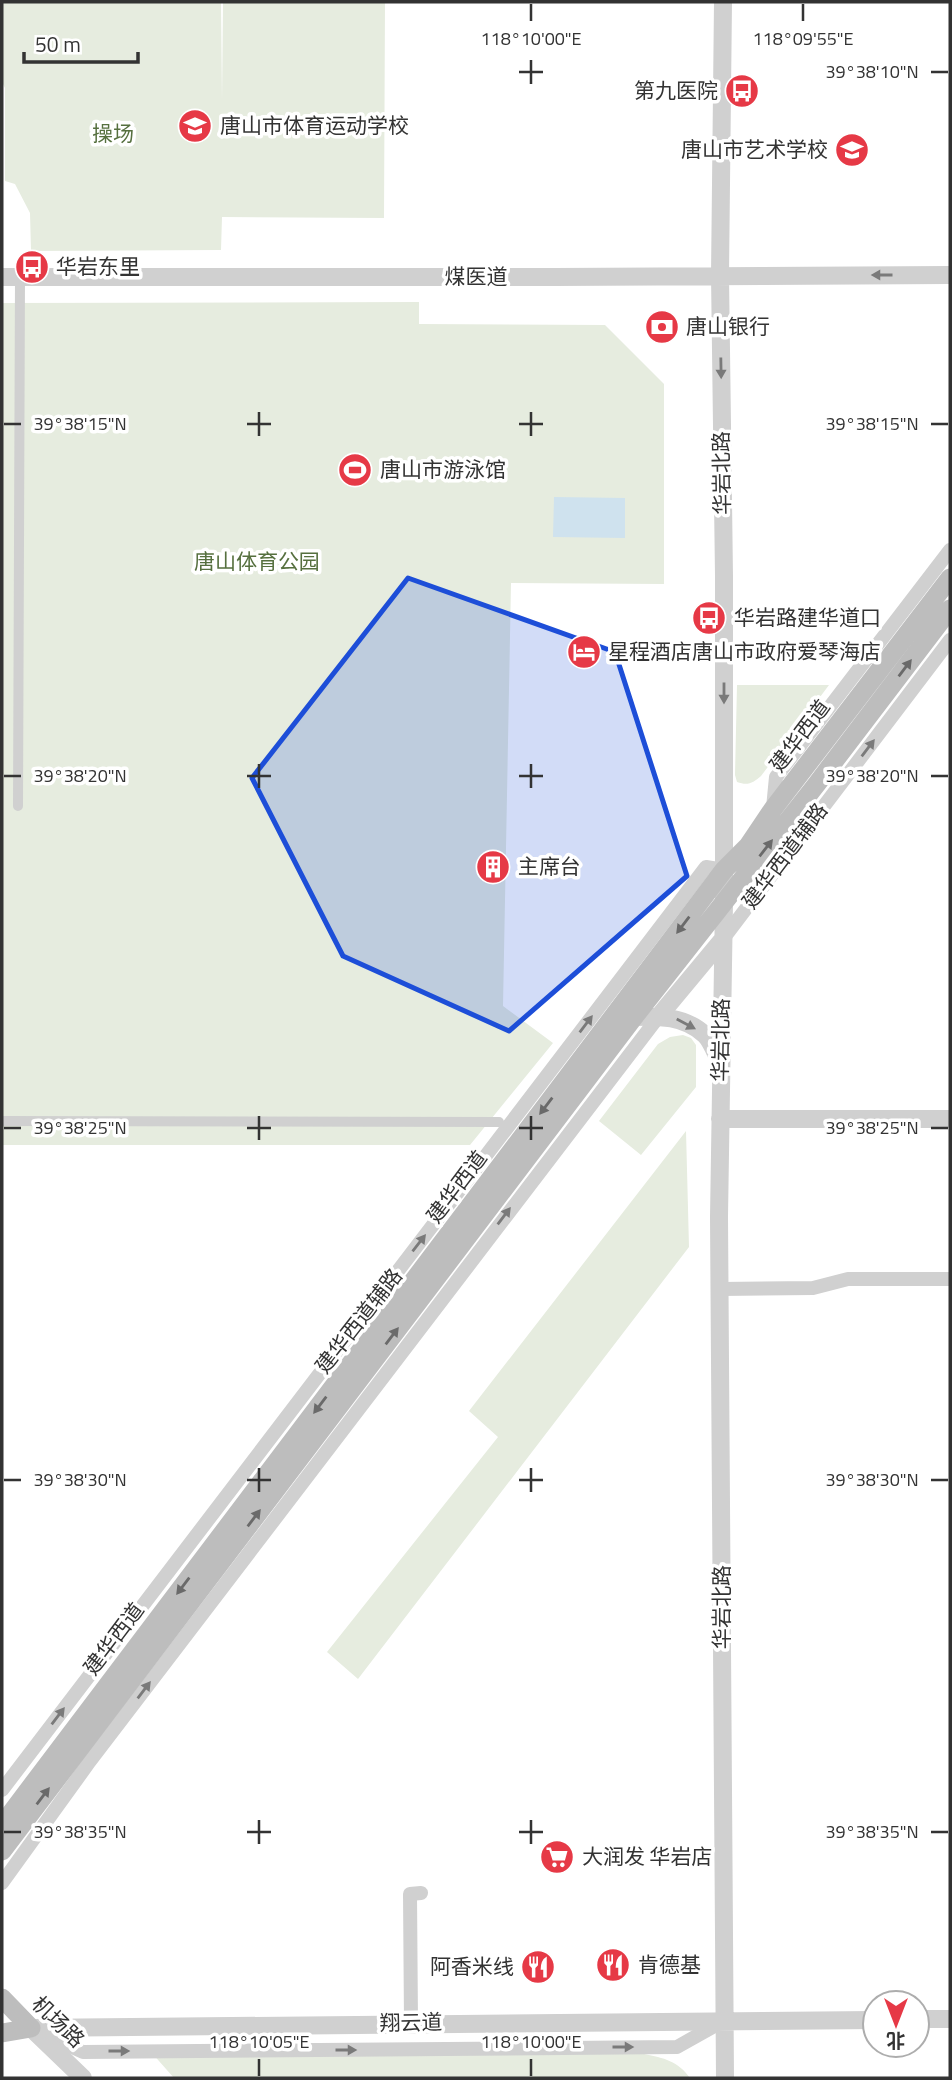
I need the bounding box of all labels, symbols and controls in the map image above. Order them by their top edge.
scale bar [24,21,138,65]
text: 118°10'00"E [480,25,582,52]
text: 118°09'55"E [752,25,854,52]
text: 50 m [35,28,81,60]
text: 39°38'10"N [825,58,919,85]
bus stop icon: 第九医院 [723,72,761,110]
place label: 第九医院 [634,74,718,106]
school or university icon: 唐山市体育运动学校 [176,107,214,145]
place label: 唐山市体育运动学校 [220,109,409,141]
park label: 操场 [92,117,134,149]
school or university icon: 唐山市艺术学校 [833,131,871,169]
place label: 唐山市艺术学校 [681,133,828,165]
bus stop icon: 华岩东里 [13,248,51,286]
place label: 华岩东里 [56,250,140,282]
street label: 煤医道 [445,260,508,292]
one-way arrow [871,269,893,281]
bank icon: 唐山银行 [643,308,681,346]
place label: 唐山银行 [686,310,770,342]
one-way arrow [715,357,727,379]
text: 39°38'15"N [33,410,127,437]
text: 39°38'15"N [825,410,919,437]
street label: 华岩北路 [704,431,738,515]
sports icon: 唐山市游泳馆 [336,451,374,489]
place label: 唐山市游泳馆 [380,453,506,485]
park label: 唐山体育公园 [194,545,320,577]
bus stop icon: 华岩路建华道口 [690,599,728,637]
place label: 华岩路建华道口 [734,601,881,633]
hotel icon: 星程酒店唐山市政府爱琴海店 [565,633,603,671]
place label: 星程酒店唐山市政府爱琴海店 [608,635,881,667]
one-way arrow [898,659,913,677]
one-way arrow [718,682,730,704]
street label: 建华西道 [761,692,837,779]
one-way arrow [860,739,874,757]
text: 39°38'20"N [33,762,127,789]
text: 39°38'20"N [825,762,919,789]
street label: 建华西道辅路 [734,795,835,915]
one-way arrow [759,839,774,857]
building icon: 主席台 [474,848,512,886]
place label: 主席台 [518,850,581,882]
one-way arrow [676,916,690,934]
street label: 华岩北路 [703,998,737,1082]
one-way arrow [579,1015,594,1033]
one-way arrow [677,1018,696,1030]
one-way arrow [539,1097,553,1115]
text: 39°38'25"N [33,1114,127,1141]
text: 39°38'25"N [825,1114,919,1141]
street label: 建华西道 [418,1143,494,1230]
one-way arrow [497,1208,512,1226]
one-way arrow [411,1235,426,1253]
street label: 建华西道辅路 [307,1261,410,1380]
one-way arrow [384,1327,398,1345]
one-way arrow [313,1396,327,1414]
text: 39°38'30"N [33,1466,127,1493]
text: 39°38'30"N [825,1466,919,1493]
one-way arrow [247,1509,262,1527]
street label: 华岩北路 [705,1565,737,1649]
one-way arrow [175,1577,190,1595]
street label: 建华西道 [75,1595,151,1682]
one-way arrow [137,1681,151,1699]
one-way arrow [50,1708,65,1726]
one-way arrow [36,1787,50,1806]
text: 39°38'35"N [33,1818,127,1845]
text: 39°38'35"N [825,1818,919,1845]
supermarket icon: 大润发 华岩店 [538,1838,576,1876]
place label: 大润发 华岩店 [582,1840,713,1872]
restaurant icon: 肯德基 [594,1946,632,1984]
restaurant icon: 阿香米线 [519,1948,557,1986]
place label: 肯德基 [638,1948,701,1980]
place label: 阿香米线 [430,1950,514,1982]
street label: 机场路 [25,1988,92,2055]
north arrow [861,1989,931,2059]
street label: 翔云道 [379,2005,443,2039]
text: 北 [886,2027,906,2056]
text: 118°10'05"E [208,2028,310,2055]
text: 118°10'00"E [480,2028,582,2055]
one-way arrow [612,2042,634,2053]
one-way arrow [336,2044,358,2055]
one-way arrow [108,2045,130,2057]

